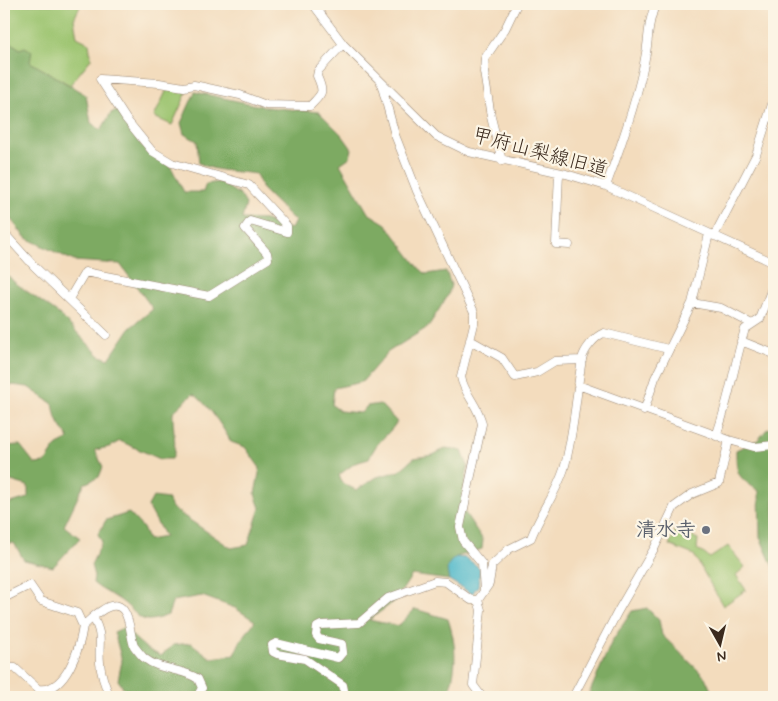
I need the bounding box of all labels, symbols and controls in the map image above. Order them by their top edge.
street label: 甲府山梨線旧道 [469,122,611,184]
place label: 清水寺 [636,517,696,544]
marker: 清水寺 [700,524,712,536]
north arrow [696,618,746,668]
text: N [716,646,728,665]

